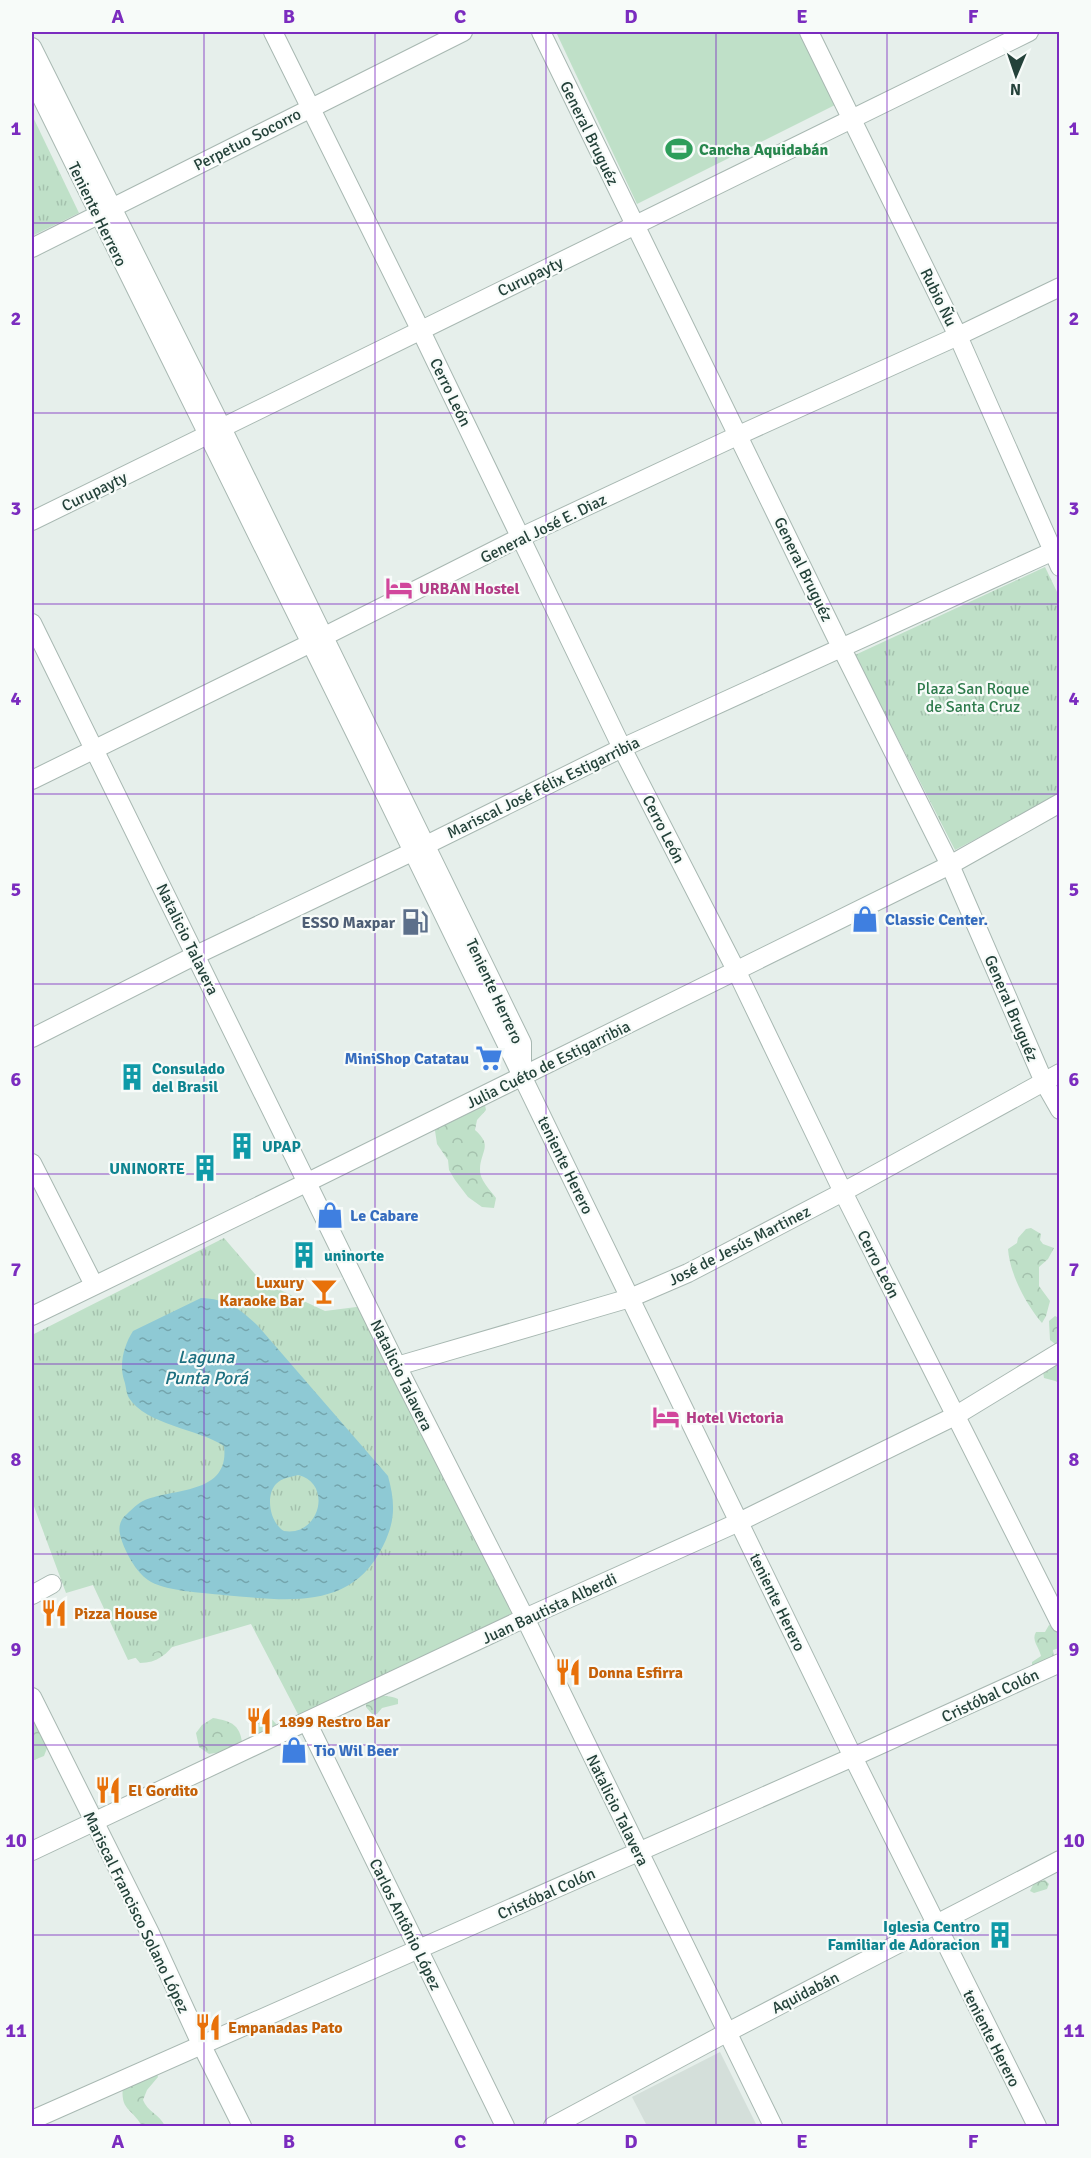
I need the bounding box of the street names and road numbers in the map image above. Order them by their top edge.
street label: General Bruguéz [555,78,623,189]
street label: Perpetuo Socorro [190,104,305,176]
street label: Teniente Herrero [63,159,131,270]
street label: Curupayty [495,252,567,301]
street label: Rubio Ñu [915,265,961,330]
street label: Cerro León [425,355,475,430]
street label: Curupayty [59,467,131,516]
street label: General José E. Diaz [477,490,610,568]
street label: General Bruguéz [769,514,837,625]
street label: Mariscal José Félix Estigarribia [444,732,643,843]
street label: Cerro León [637,792,689,867]
street label: Natalicio Talavera [151,880,223,999]
street label: Teniente Herrero [461,936,527,1047]
street label: General Bruguéz [980,952,1042,1065]
street label: Julia Cuéto de Estigarribia [463,1016,634,1113]
street label: teniente Herero [533,1113,597,1218]
street label: José de Jesús Martinez [665,1201,814,1290]
street label: Cerro León [852,1227,904,1302]
street label: Natalicio Talavera [365,1316,437,1435]
street label: teniente Herero [745,1550,809,1655]
street label: Juan Bautista Alberdi [479,1569,620,1649]
street label: Cristóbal Colón [939,1665,1042,1727]
street label: Natalicio Talavera [581,1751,653,1870]
street label: Mariscal Francisco Solano López [78,1808,194,2017]
street label: Carlos Antônio López [365,1855,446,1994]
street label: Cristóbal Colón [494,1863,599,1924]
street label: Aquidabán [768,1967,843,2018]
street label: teniente Herero [958,1986,1024,2090]

